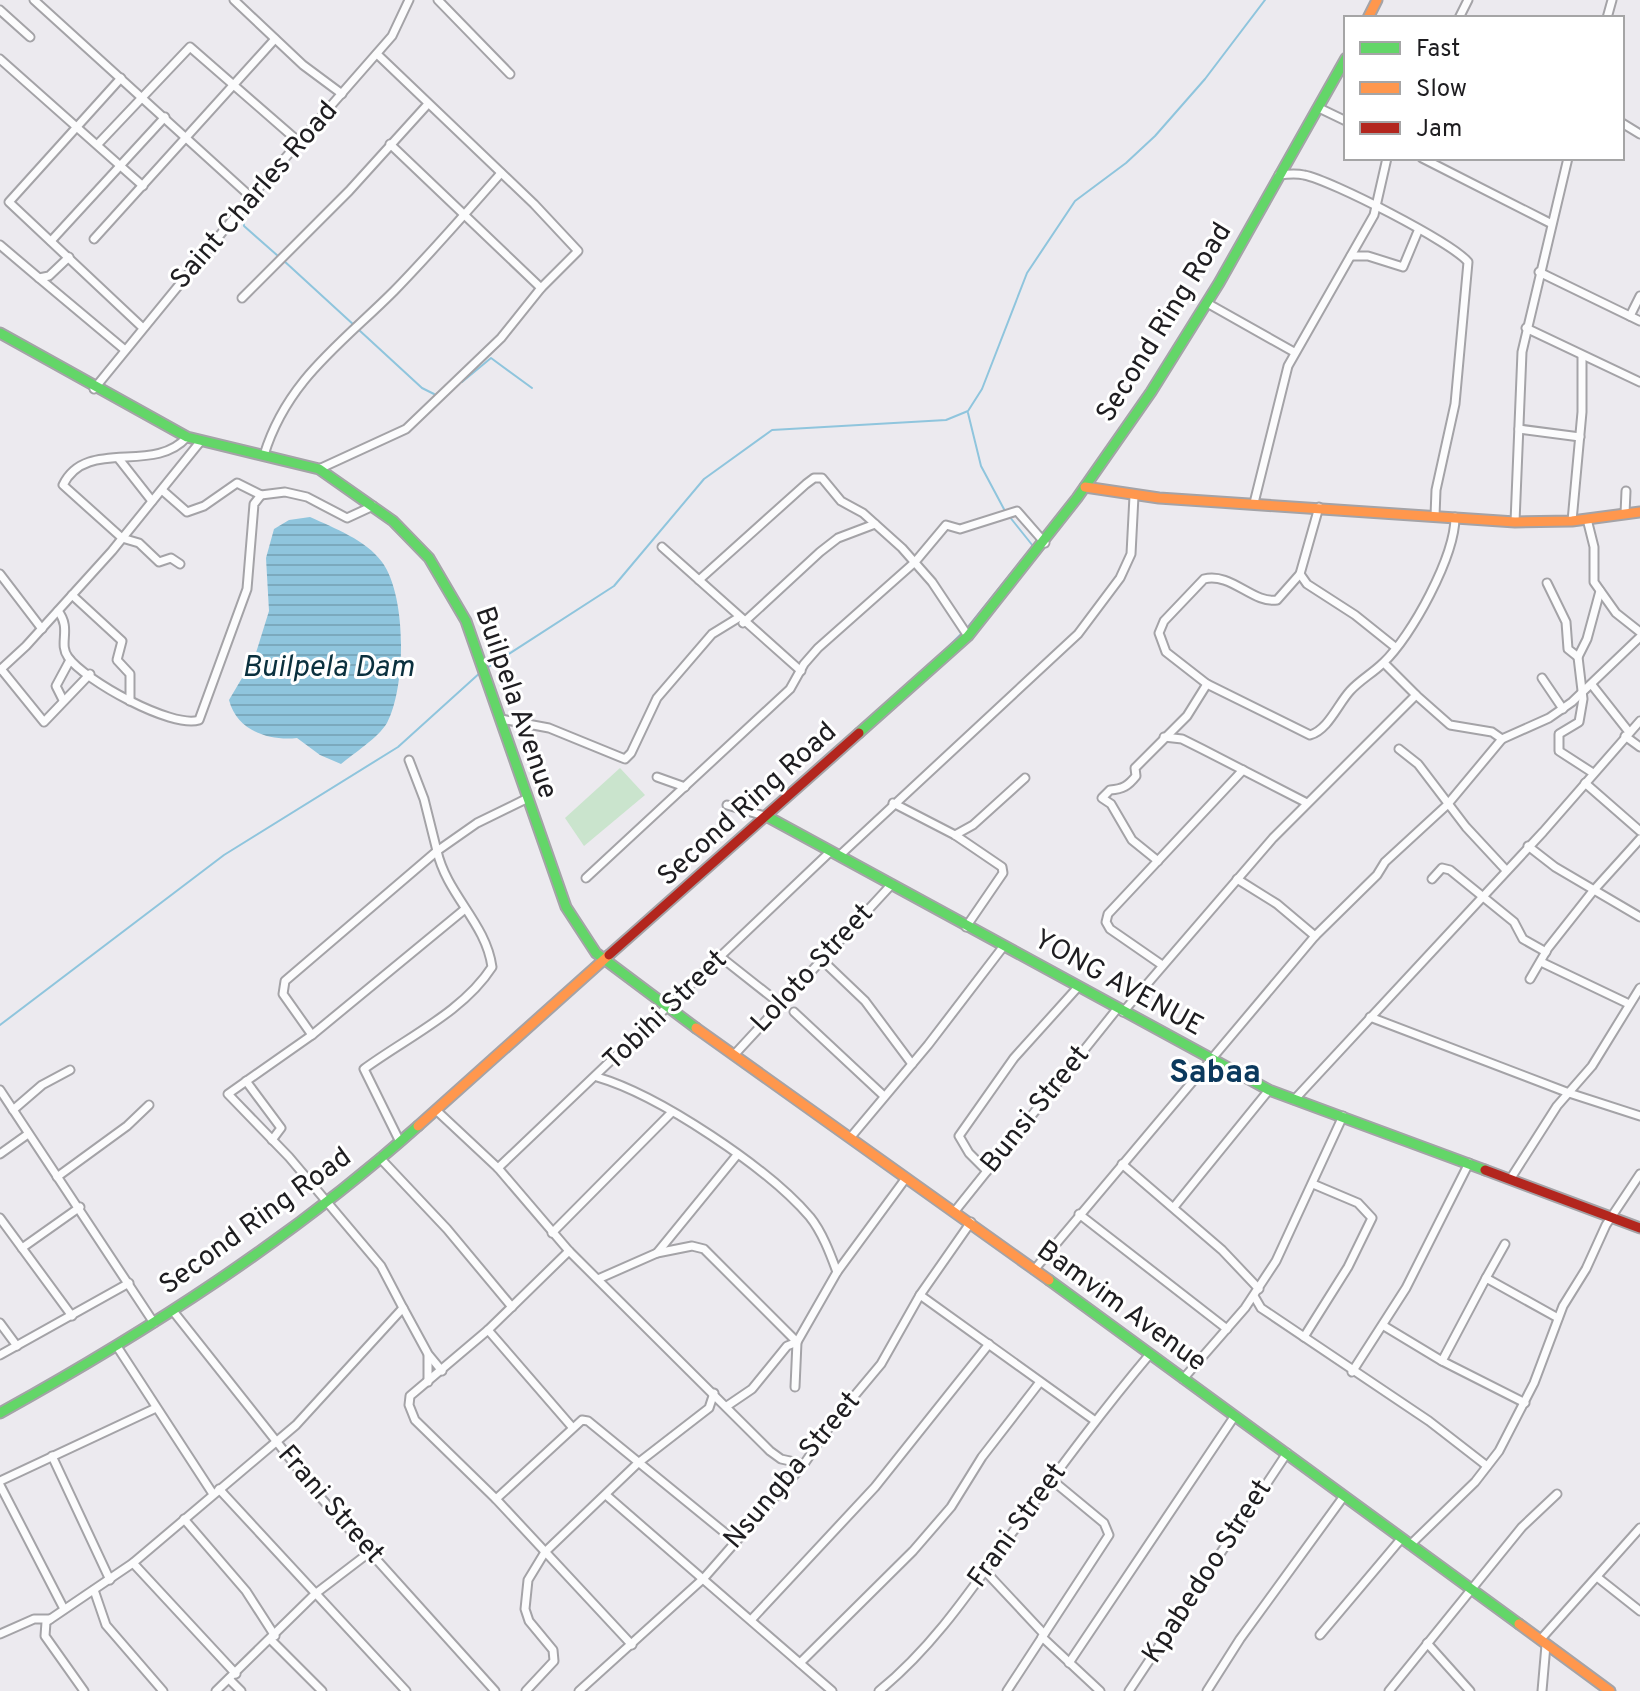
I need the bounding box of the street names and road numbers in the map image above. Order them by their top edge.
street label: Saint Charles Road [163,95,347,297]
street label: Second Ring Road [1089,216,1241,430]
street label: Builpela Avenue [465,602,565,804]
street label: Second Ring Road [651,715,845,895]
street label: Loloto Street [744,897,882,1041]
street label: YONG AVENUE [1027,922,1209,1046]
street label: Tobihi Street [596,943,736,1079]
street label: Bunsi Street [974,1039,1098,1181]
street label: Second Ring Road [153,1140,359,1304]
street label: Bamvim Avenue [1029,1233,1213,1381]
street label: Nsungba Street [717,1385,869,1557]
street label: Frani Street [269,1438,391,1572]
street label: Frani Street [961,1457,1075,1595]
street label: Kpabedoo Street [1135,1473,1281,1671]

